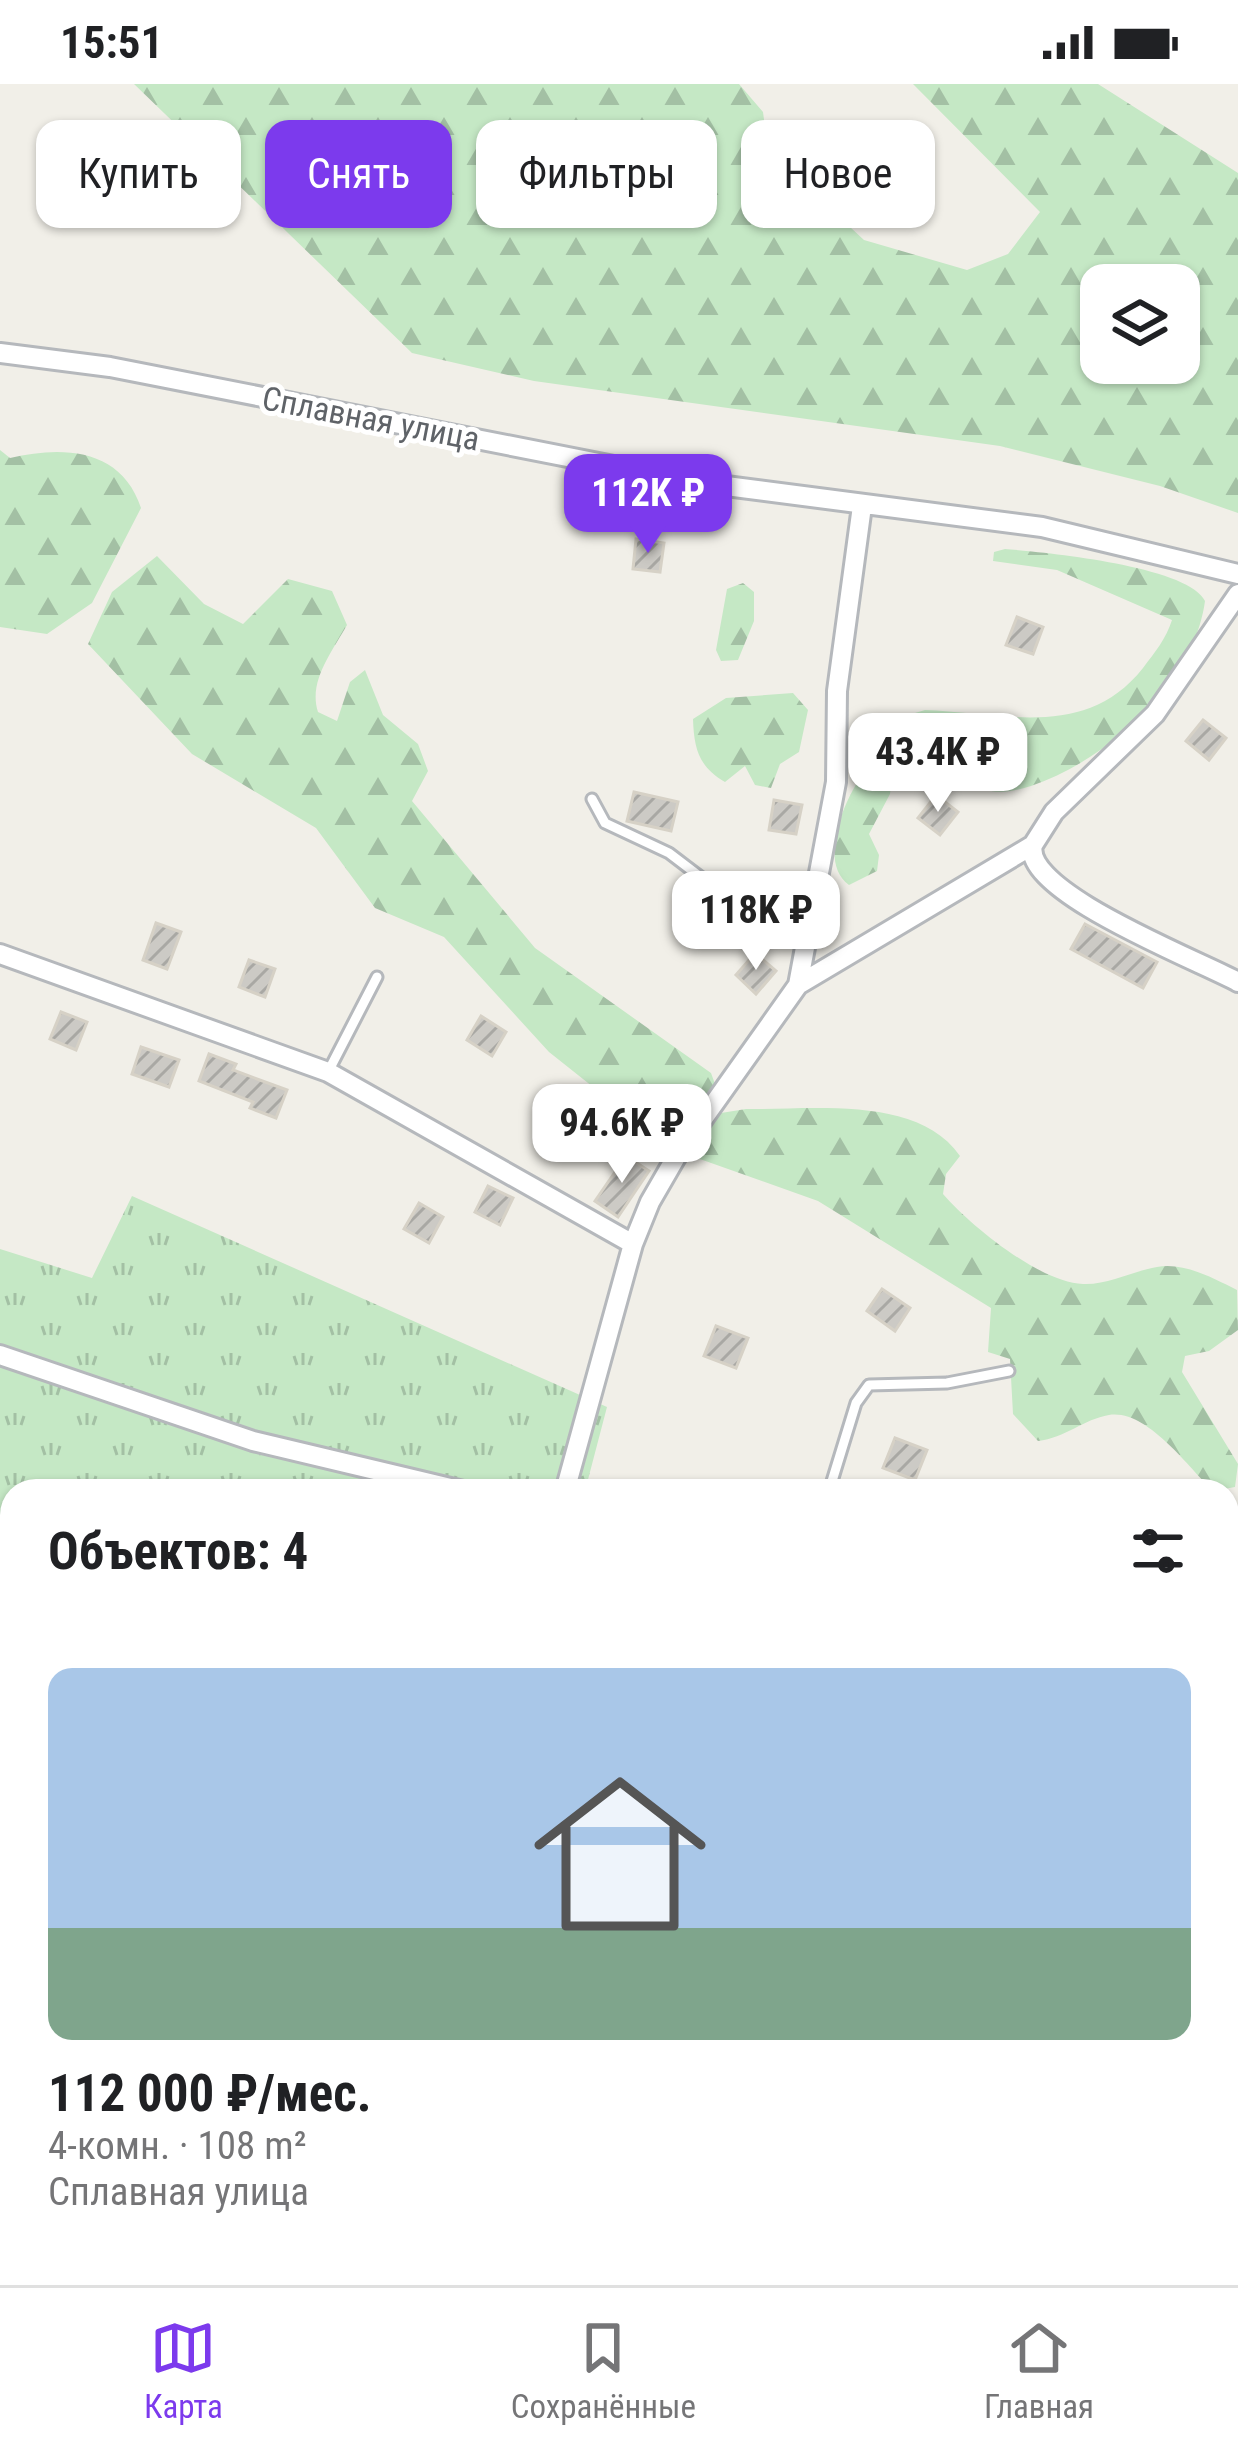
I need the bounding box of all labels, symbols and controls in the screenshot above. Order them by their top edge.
text: 15:51 [60,16,163,69]
chip: Купить [36,120,241,228]
chip: Снять [265,120,452,228]
chip: Фильтры [476,120,717,228]
chip: Новое [741,120,935,228]
map controls [1080,264,1200,384]
button: layers [1080,264,1200,384]
street label: Сплавная улица [259,378,483,459]
pin: 112K ₽ [550,454,746,556]
text: 112K ₽ [591,470,705,516]
pin: 43.4K ₽ [827,713,1049,815]
text: 43.4K ₽ [875,729,1001,775]
pin: 118K ₽ [658,871,854,973]
text: 118K ₽ [699,887,813,933]
pin: 94.6K ₽ [511,1084,733,1186]
text: 94.6K ₽ [559,1100,685,1146]
icon: filters [1125,1518,1191,1584]
text: Объектов: 4 [48,1522,308,1581]
icon: home [512,1746,728,1962]
text: 112 000 ₽/мес. [48,2064,372,2123]
text: 4-комн. · 108 m² [48,2123,307,2169]
text: Сплавная улица [48,2169,309,2215]
tab: Карта [144,2315,223,2426]
tab: Сохранённые [511,2315,696,2426]
tab: Главная [984,2315,1094,2426]

